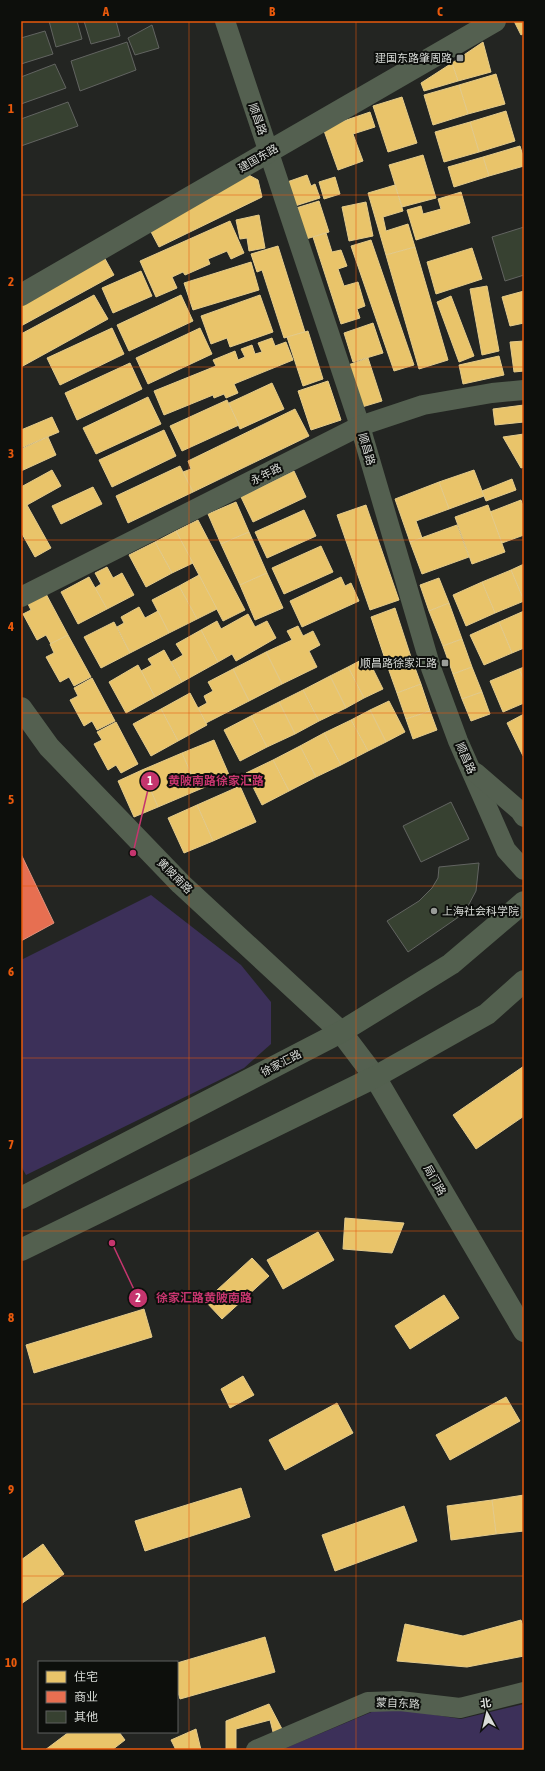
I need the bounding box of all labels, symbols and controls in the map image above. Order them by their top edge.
text: A [102,4,110,19]
text: B [269,4,276,19]
text: C [437,4,443,19]
place label: 建国东路肇周路 [375,52,452,64]
marker: 建国东路肇周路 [455,53,465,63]
text: 1 [8,101,14,116]
street label: 顺昌路 [247,101,269,137]
street label: 建国东路 [236,142,280,174]
text: 2 [8,274,14,289]
street label: 顺昌路 [357,431,377,467]
text: 3 [8,446,14,461]
street label: 永年路 [249,461,283,487]
text: 4 [7,619,14,634]
place label: 顺昌路徐家汇路 [360,657,437,669]
marker: 顺昌路徐家汇路 [440,658,450,668]
street label: 顺昌路 [454,740,478,776]
callout: 黄陂南路徐家汇路 [140,769,272,793]
text: 1 [147,774,153,788]
text: 黄陂南路徐家汇路 [168,774,264,788]
text: 5 [8,792,14,807]
street label: 黄陂南路 [155,856,195,896]
place label: 上海社会科学院 [442,905,519,917]
marker: 上海社会科学院 [429,906,439,916]
text: 6 [8,964,14,979]
street label: 徐家汇路 [259,1048,303,1078]
text: 7 [8,1137,14,1152]
street label: 局门路 [422,1163,448,1197]
callout: 徐家汇路黄陂南路 [128,1286,260,1310]
text: 2 [135,1291,141,1305]
text: 徐家汇路黄陂南路 [156,1291,252,1305]
text: 8 [8,1310,14,1325]
text: 9 [8,1482,14,1497]
text: 10 [5,1655,17,1670]
legend [38,1661,178,1733]
text: 住宅 [74,1670,98,1684]
text: 商业 [74,1690,98,1704]
north arrow [467,1693,507,1733]
street label: 蒙自东路 [376,1696,420,1710]
text: 北 [479,1696,492,1710]
text: 其他 [74,1710,98,1724]

